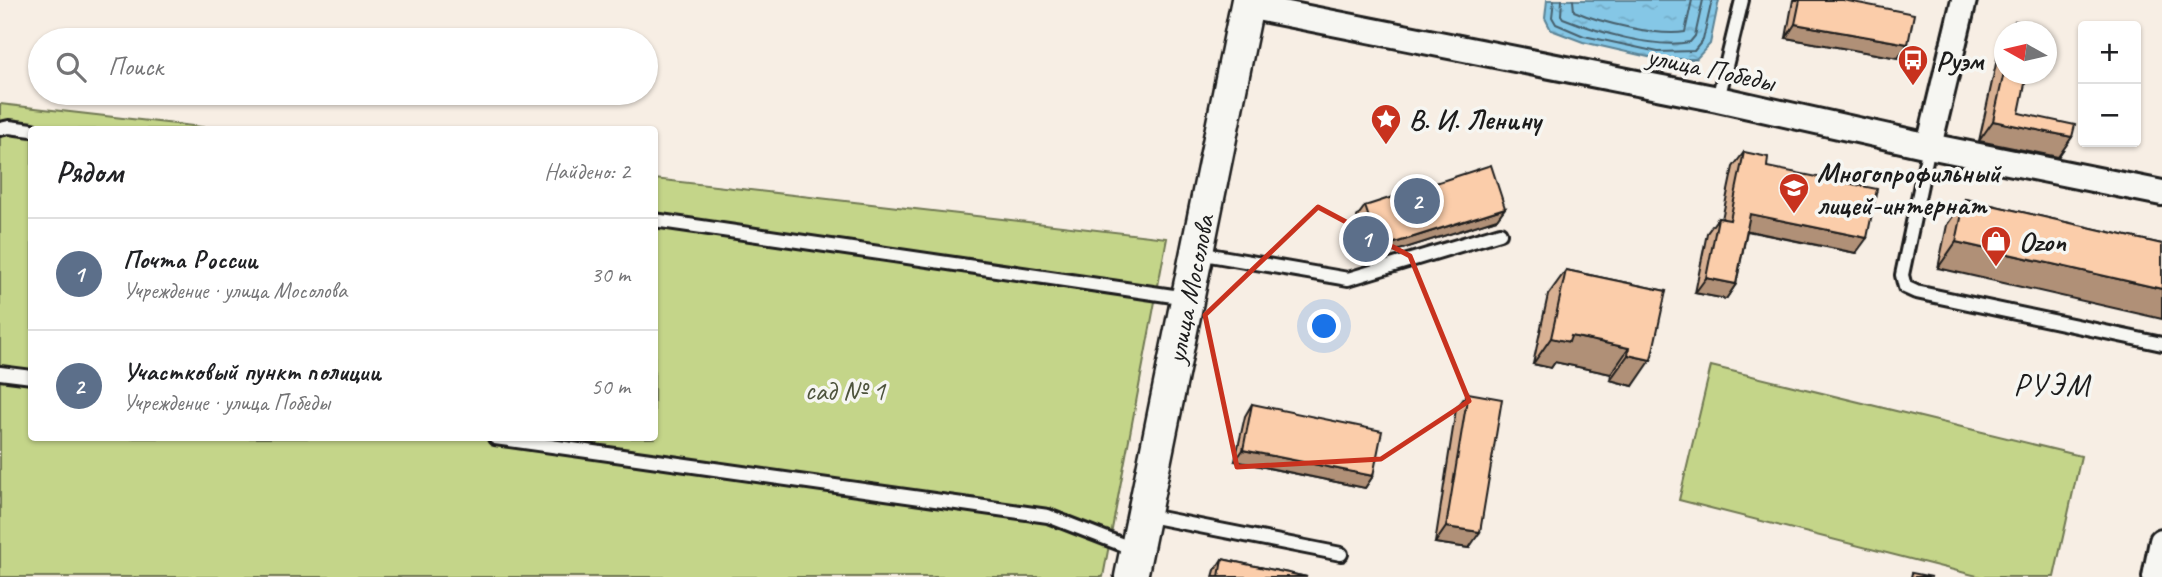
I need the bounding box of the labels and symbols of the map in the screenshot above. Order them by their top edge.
north arrow [1994,21,2057,84]
street label: улица Победы [1642,38,1780,100]
bus stop icon: Руэм [1896,43,1930,87]
place label: Руэм [1936,43,1985,78]
place icon: В. И. Ленину [1369,102,1403,146]
place label: В. И. Ленину [1409,102,1544,137]
place label: Многопрофильный лицей-интернат [1817,155,2002,222]
school or university icon: Многопрофильный лицей-интернат [1777,171,1811,215]
pin: 2 [1394,175,1440,227]
street label: улица Мосолова [1157,210,1222,368]
pin: 1 [1343,213,1389,265]
shop icon: Ozon [1979,224,2013,268]
place label: Ozon [2019,224,2067,259]
your location [1307,309,1341,343]
district label: РУЭМ [2013,364,2092,405]
park label: сад № 1 [805,373,887,408]

